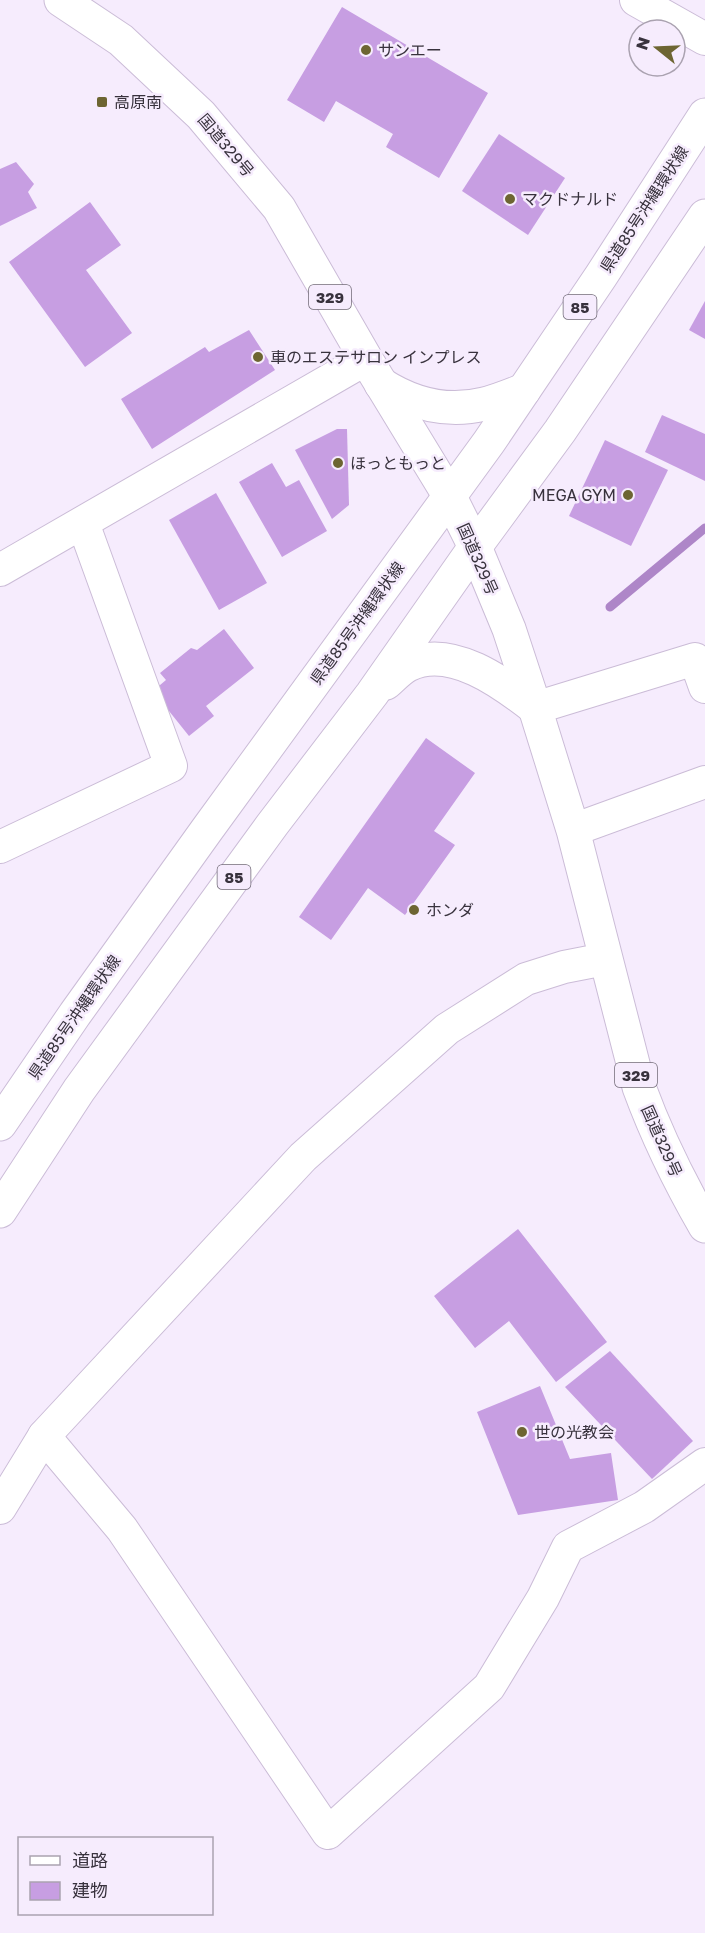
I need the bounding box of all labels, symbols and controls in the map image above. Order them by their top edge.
north arrow [627,18,687,78]
text: N [631,34,654,52]
place label: サンエー [378,40,442,60]
marker: サンエー [359,43,373,57]
place label: 高原南 [114,92,162,112]
marker: 高原南 [95,95,109,109]
street label: 国道329号 [194,109,258,181]
street label: 県道85号沖縄環状線 [596,142,692,276]
place label: マクドナルド [522,189,618,209]
marker: マクドナルド [503,192,517,206]
road number: 329 [309,285,351,309]
road number: 85 [564,295,596,319]
place label: 車のエステサロン インプレス [270,347,482,367]
marker: 車のエステサロン インプレス [251,350,265,364]
place label: ほっともっと [350,453,446,473]
marker: ほっともっと [331,456,345,470]
place label: MEGA GYM [532,485,616,505]
marker: MEGA GYM [621,488,635,502]
street label: 国道329号 [453,520,503,598]
street label: 県道85号沖縄環状線 [306,558,408,688]
road number: 85 [218,865,250,889]
place label: ホンダ [426,900,474,920]
marker: ホンダ [407,903,421,917]
street label: 県道85号沖縄環状線 [24,951,124,1083]
road number: 329 [615,1063,657,1087]
street label: 国道329号 [637,1102,687,1180]
place label: 世の光教会 [534,1422,614,1442]
marker: 世の光教会 [515,1425,529,1439]
legend [18,1837,213,1915]
text: 道路 [72,1849,108,1871]
text: 建物 [72,1879,108,1901]

